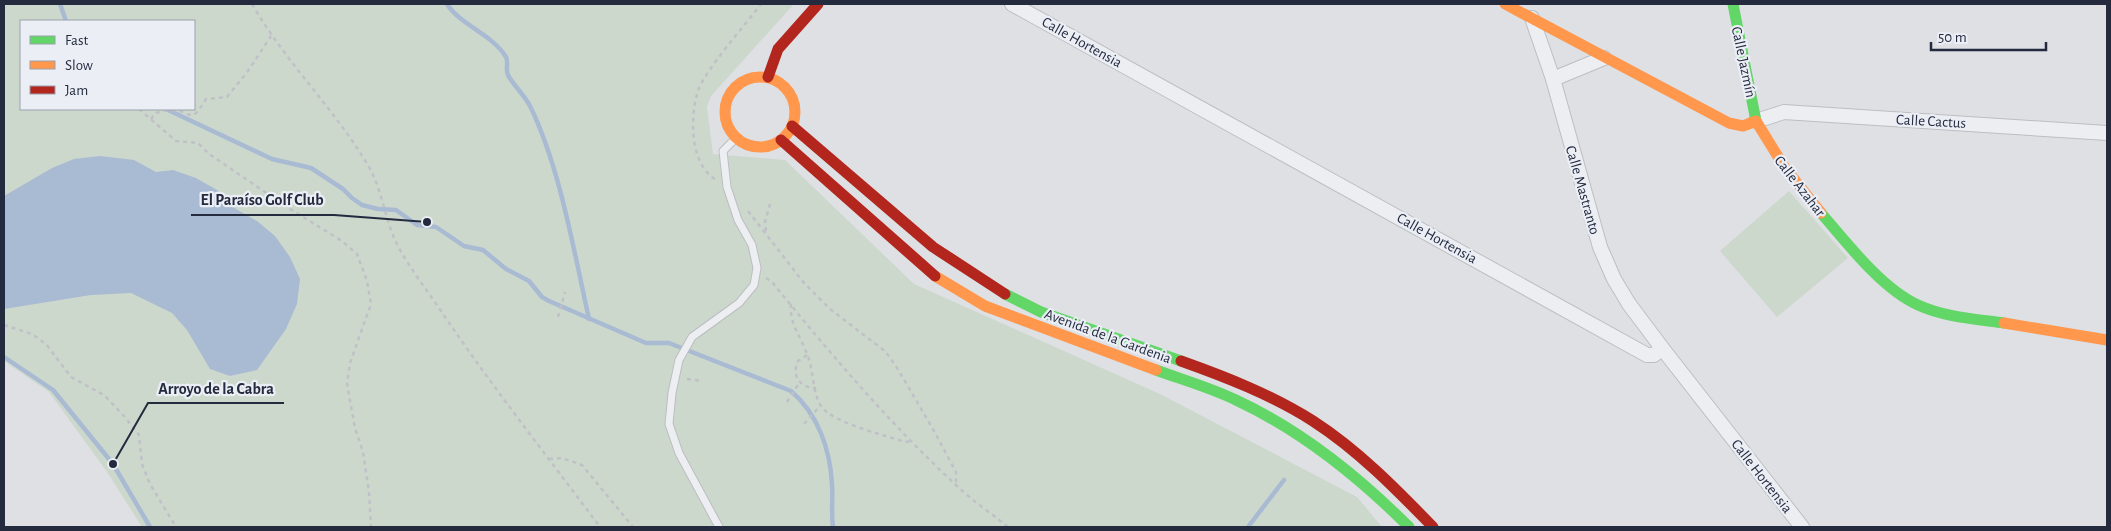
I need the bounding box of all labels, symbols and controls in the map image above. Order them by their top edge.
street label: Calle Hortensia [1039,14,1124,71]
legend [20,20,195,110]
scale bar [1931,20,2046,52]
street label: Calle Jazmín [1729,25,1758,99]
text: 50 m [1938,30,1967,45]
text: Fast [65,33,89,48]
text: Slow [65,58,93,73]
text: Jam [65,83,88,98]
street label: Calle Cactus [1896,112,1966,131]
street label: Calle Mastranto [1563,144,1602,236]
street label: Calle Azahar [1771,153,1828,220]
callout: El Paraíso Golf Club [191,184,334,215]
text: El Paraíso Golf Club [200,192,324,208]
street label: Calle Hortensia [1394,210,1479,267]
street label: Avenida de la Gardenia [1042,307,1173,366]
callout: Arroyo de la Cabra [148,372,284,403]
text: Arroyo de la Cabra [158,381,274,398]
street label: Calle Hortensia [1728,437,1795,516]

